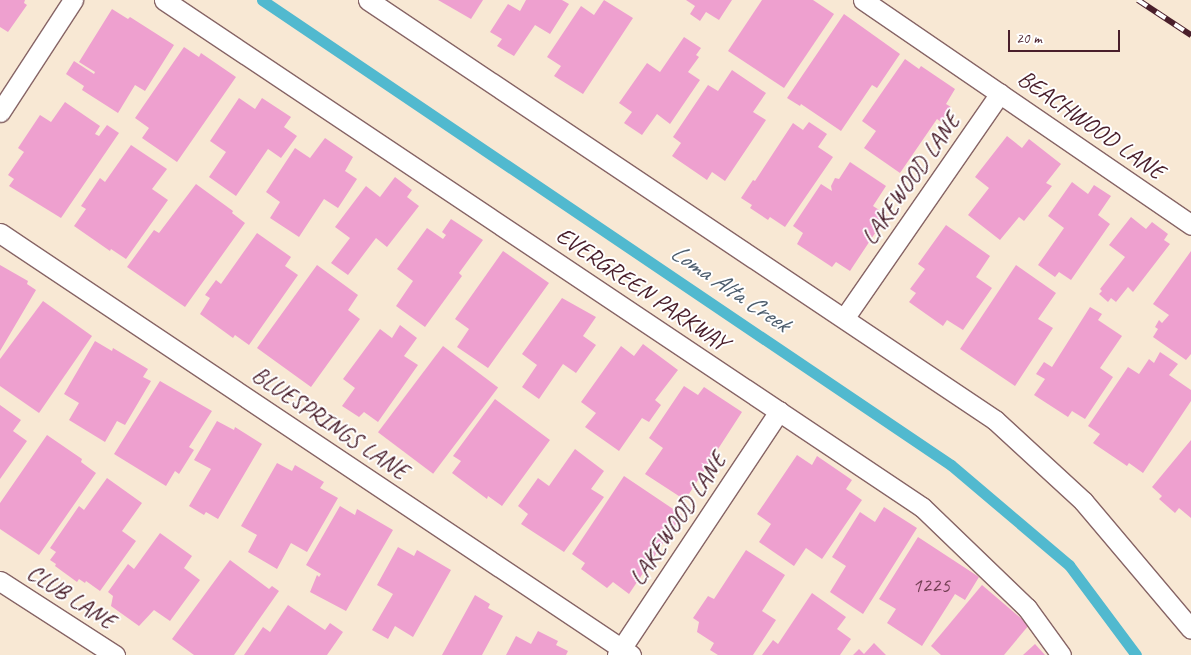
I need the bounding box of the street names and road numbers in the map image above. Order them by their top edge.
street label: BEACHWOOD LANE [1012,64,1170,186]
street label: LAKEWOOD LANE [855,107,967,251]
street label: EVERGREEN PARKWAY [550,220,734,358]
street label: BLUESPRINGS LANE [247,360,413,486]
street label: LAKEWOOD LANE [623,447,733,591]
street label: CLUB LANE [22,558,120,636]

